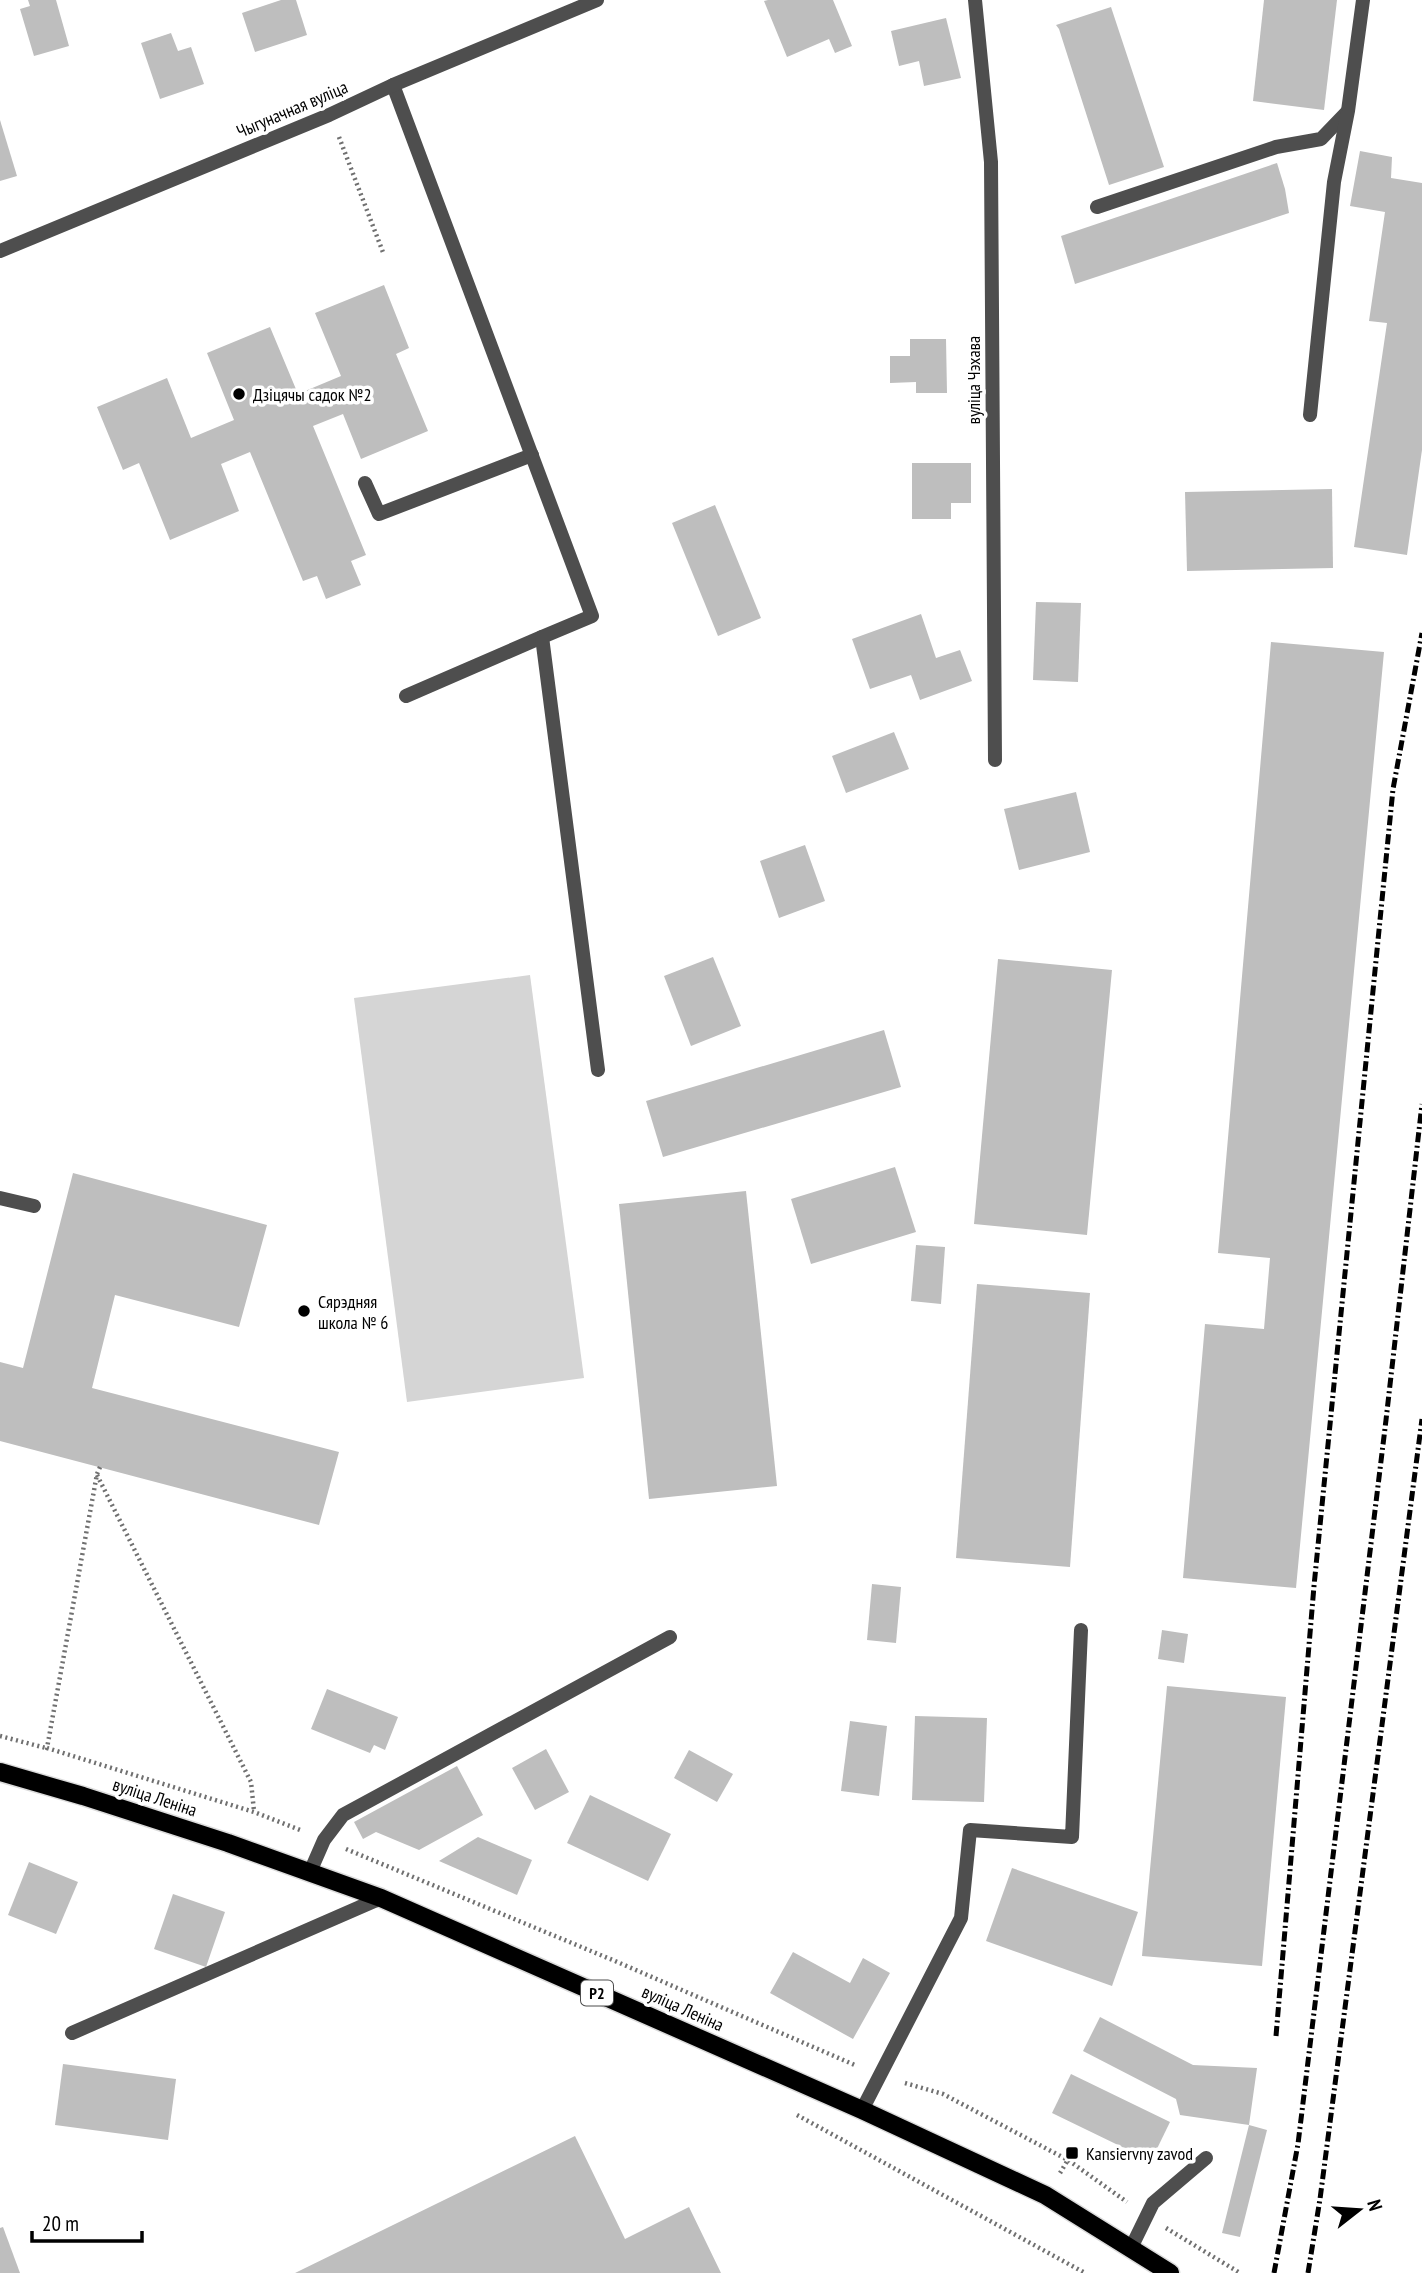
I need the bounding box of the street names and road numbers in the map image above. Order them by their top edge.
street label: Чыгуначная вуліца [233,75,351,143]
street label: вуліца Чэхава [962,336,985,424]
street label: вуліца Леніна [110,1773,200,1821]
road number: Р2 [581,1980,613,2006]
street label: вуліца Леніна [638,1980,728,2036]

